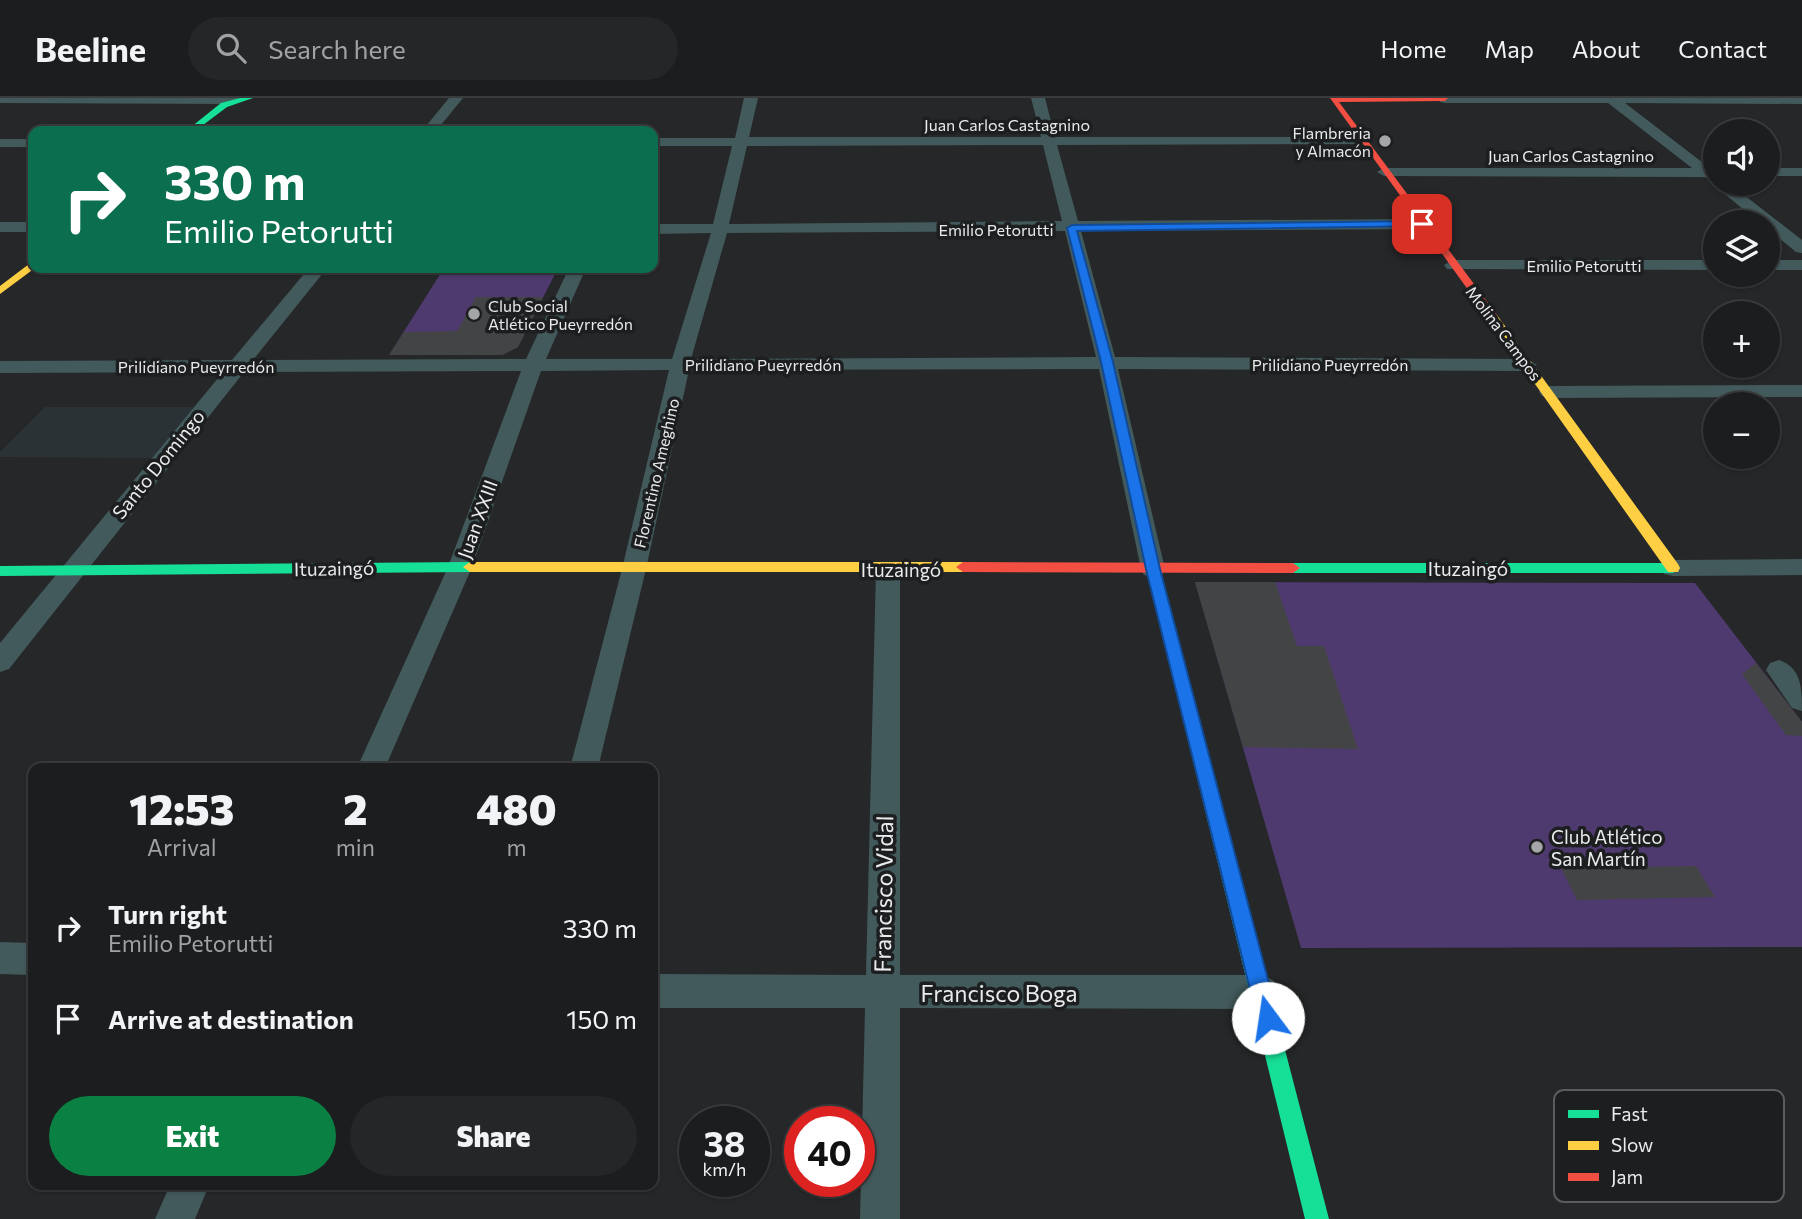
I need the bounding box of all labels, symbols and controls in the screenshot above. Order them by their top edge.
search box [188,17,678,80]
text: Beeline [35,28,146,69]
icon: search [212,29,250,67]
text: Search here [268,33,406,64]
text: Home [1381,34,1447,63]
text: Map [1485,34,1534,63]
text: About [1572,34,1640,63]
text: Contact [1678,34,1767,63]
street label: Juan Carlos Castagnino [924,115,1090,134]
map controls [1703,119,1780,469]
button: sound [1703,119,1780,196]
place label: Flambreria y Almacón [1293,123,1371,160]
marker: Flambreria y Almacón [1377,133,1393,149]
street label: Juan Carlos Castagnino [1488,146,1654,165]
text: 330 m [164,150,305,210]
icon: right [49,154,140,245]
pin [1392,194,1452,254]
icon: arrive [1403,205,1441,243]
text: Emilio Petorutti [164,210,394,250]
button: layers [1703,210,1780,287]
street label: Emilio Petorutti [938,220,1054,239]
street label: Emilio Petorutti [1526,256,1642,275]
street label: Molina Campos [1462,282,1546,384]
place label: Club Social Atlético Pueyrredón [488,296,633,333]
button: + [1703,301,1780,378]
marker: Club Social Atlético Pueyrredón [466,306,482,322]
street label: Prilidiano Pueyrredón [685,355,841,374]
street label: Prilidiano Pueyrredón [1252,355,1408,374]
street label: Prilidiano Pueyrredón [118,357,274,376]
button: − [1703,392,1780,469]
street label: Florentino Ameghino [630,396,682,550]
street label: Santo Domingo [107,405,209,523]
street label: Juan XXIII [452,476,502,562]
street label: Ituzaingó [294,556,374,580]
street label: Ituzaingó [1428,557,1508,580]
street label: Ituzaingó [861,558,941,581]
text: 12:53 [129,782,234,834]
text: 2 [343,782,367,834]
text: 480 [476,782,557,834]
street label: Francisco Vidal [868,815,898,973]
place label: Club Atlético San Martín [1551,825,1663,870]
text: Arrival [147,833,217,861]
text: min [336,833,375,861]
text: m [506,833,526,861]
marker: Club Atlético San Martín [1529,839,1545,855]
text: Turn right [108,898,227,929]
icon: right [49,909,87,947]
text: 330 m [563,912,637,943]
text: Emilio Petorutti [108,929,273,957]
street label: Francisco Boga [920,979,1078,1007]
position arrow [1231,981,1305,1055]
icon: arrive [49,1000,87,1038]
text: Arrive at destination [108,1003,354,1034]
text: 150 m [566,1003,637,1034]
legend [1554,1090,1784,1202]
button: Exit [49,1096,336,1176]
button: Share [350,1096,637,1176]
text: Fast [1611,1102,1648,1125]
speed limit sign: 40 [784,1106,875,1197]
text: 38 [703,1121,746,1164]
text: Slow [1611,1133,1653,1156]
text: km/h [703,1158,746,1180]
text: Jam [1611,1165,1643,1188]

